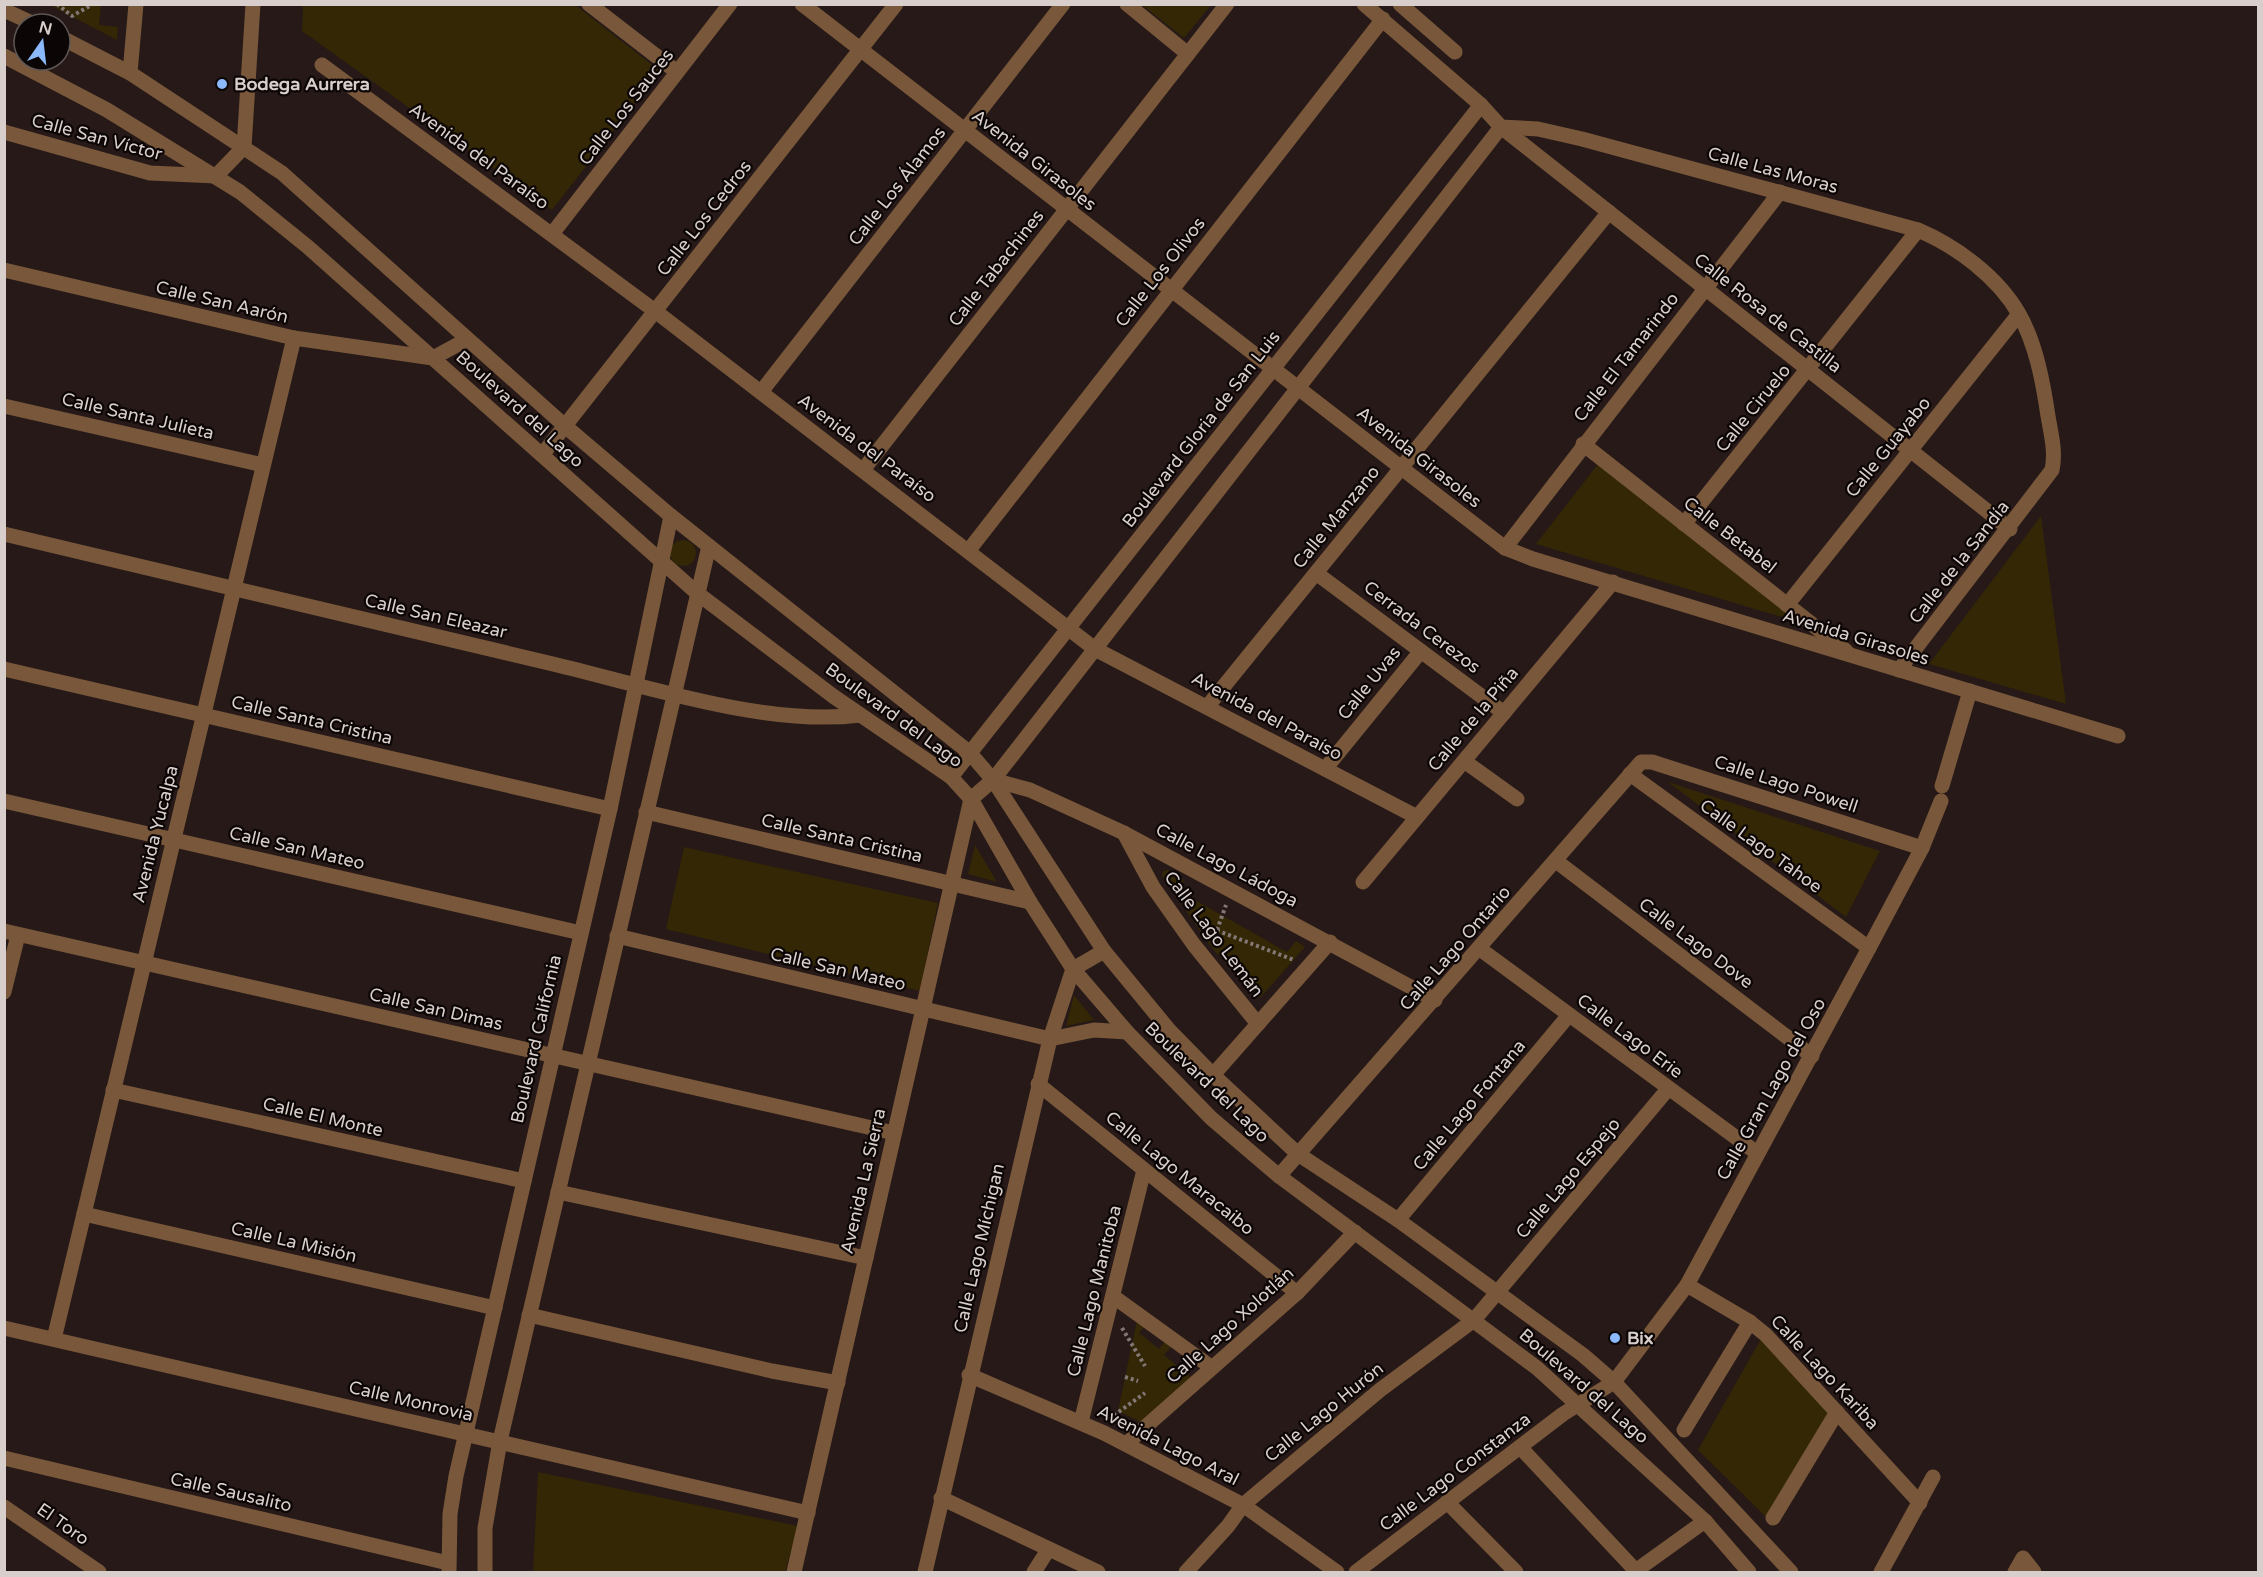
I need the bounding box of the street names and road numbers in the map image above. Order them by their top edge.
street label: Calle Los Sauces [574,44,678,170]
street label: Avenida del Paraíso [405,98,553,214]
street label: Avenida Girasoles [967,105,1101,215]
street label: Calle San Víctor [29,109,165,165]
street label: Calle Los Álamos [844,122,950,250]
street label: Calle Las Moras [1705,142,1841,198]
street label: Calle Los Cedros [652,156,756,280]
street label: Calle Tabachines [943,205,1049,331]
street label: Calle Los Olivos [1110,213,1210,331]
street label: Calle Rosa de Castilla [1690,248,1846,378]
street label: Calle San Aarón [154,276,290,328]
street label: Calle El Tamarindo [1569,288,1683,426]
street label: Boulevard Gloria de San Luis [1117,326,1285,532]
street label: Boulevard del Lago [451,346,589,472]
street label: Calle Ciruelo [1711,359,1795,456]
street label: Calle Santa Julieta [60,388,216,444]
street label: Avenida del Paraíso [793,389,941,507]
street label: Calle Guayabo [1841,392,1935,502]
street label: Avenida Girasoles [1352,402,1486,512]
street label: Calle Manzano [1288,461,1384,573]
street label: Calle Betabel [1679,492,1781,578]
street label: Calle de la Sandía [1904,496,2014,628]
street label: Cerrada Cerezos [1359,576,1485,678]
street label: Calle San Eleazar [363,589,509,643]
street label: Avenida Girasoles [1780,604,1932,670]
street label: Calle Uvas [1333,642,1405,724]
street label: Boulevard del Lago [821,658,967,772]
street label: Calle de la Piña [1423,662,1523,776]
street label: Avenida del Paraíso [1188,667,1346,765]
street label: Calle Santa Cristina [229,691,395,749]
street label: Calle Lago Powell [1711,750,1861,818]
street label: Avenida Yucalpa [127,763,183,905]
street label: Calle Lago Tahoe [1696,794,1826,898]
street label: Calle Santa Cristina [759,809,925,867]
street label: Calle Lago Ládoga [1152,818,1302,912]
street label: Calle San Mateo [227,822,367,874]
street label: Calle Lago Lemán [1159,867,1269,1001]
street label: Calle Lago Ontario [1395,881,1515,1015]
street label: Calle Lago Dove [1634,893,1758,993]
street label: Calle San Mateo [768,943,908,995]
street label: Boulevard California [506,953,566,1125]
street label: Calle San Dimas [367,983,505,1035]
street label: Calle Lago Erie [1573,989,1687,1083]
street label: Calle Gran Lago del Oso [1712,994,1830,1184]
street label: Boulevard del Lago [1140,1017,1274,1147]
street label: Calle Lago Fontana [1408,1035,1530,1175]
street label: Calle El Monte [261,1092,385,1142]
street label: Avenida La Sierra [836,1106,890,1256]
street label: Calle Lago Maracaibo [1101,1106,1259,1240]
street label: Calle Lago Espejo [1511,1113,1625,1243]
street label: Calle Lago Míchigan [949,1161,1009,1335]
street label: Calle Lago Manitoba [1062,1203,1126,1379]
street label: Calle La Misión [229,1217,359,1267]
street label: Calle Lago Xolotlán [1162,1262,1298,1388]
street label: Calle Lago Kariba [1766,1310,1884,1434]
street label: Boulevard del Lago [1515,1324,1653,1448]
street label: Calle Lago Hurón [1260,1357,1388,1467]
street label: Calle Monrovia [347,1376,475,1426]
street label: Avenida Lago Aral [1093,1400,1243,1490]
street label: Calle Lago Constanza [1375,1408,1535,1536]
street label: Calle Sausalito [168,1467,294,1517]
street label: El Toro [33,1498,94,1550]

